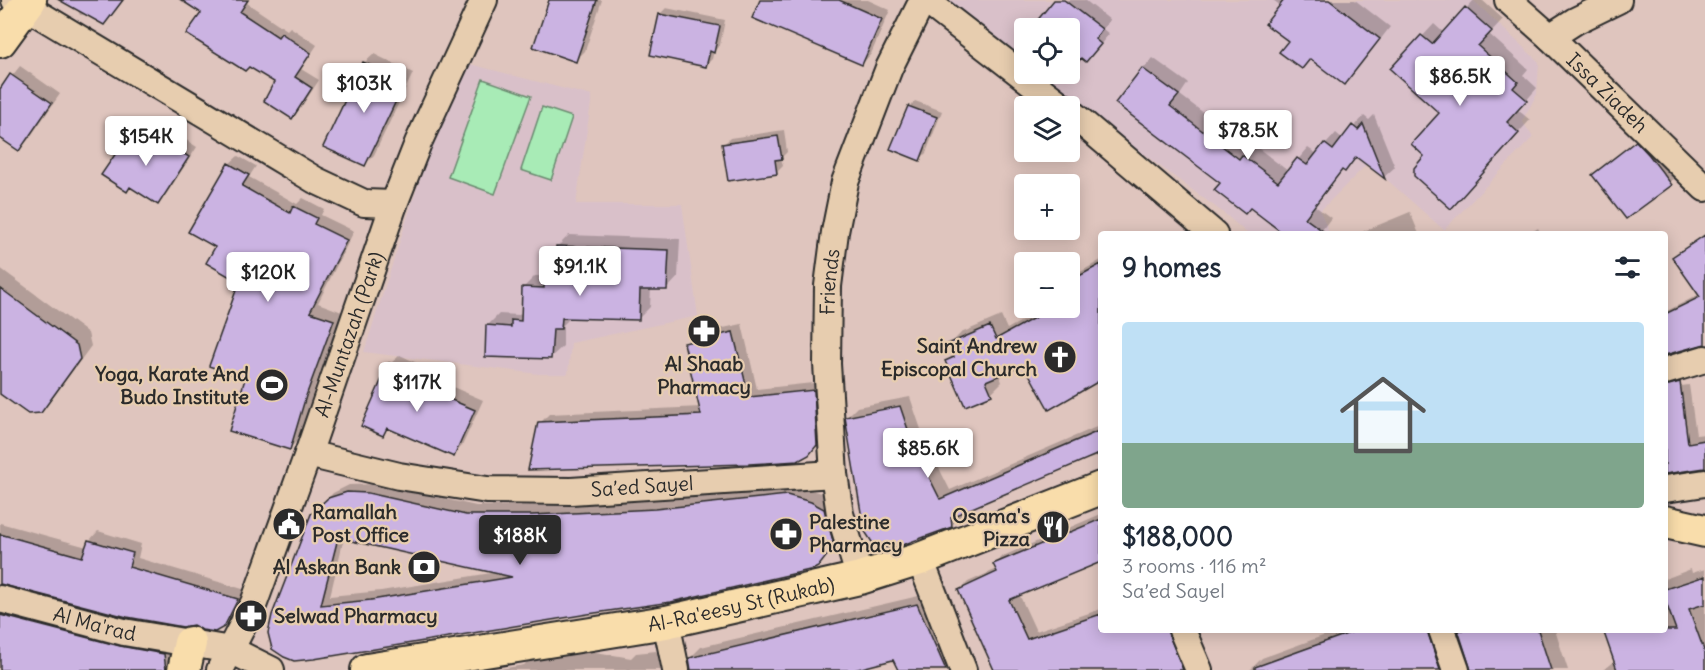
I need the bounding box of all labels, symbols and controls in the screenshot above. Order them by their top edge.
map controls [1014,18,1080,318]
button: locate [1014,18,1080,84]
street label: Issa Ziadeh [1562,47,1654,138]
pin: $86.5K [1411,56,1509,107]
pin: $103K [322,63,406,114]
text: $86.5K [1429,63,1491,88]
text: $103K [336,70,392,95]
button: layers [1014,96,1080,162]
pin: $78.5K [1199,110,1297,161]
pin: $154K [104,116,188,167]
text: $78.5K [1218,117,1278,142]
text: $154K [119,123,173,148]
button: + [1014,174,1080,240]
pin: $91.1K [531,246,629,297]
street label: Friends [815,247,845,315]
street label: Al-Muntazah (Park) [309,248,389,420]
text: 9 homes [1122,251,1221,284]
icon: filters [1611,251,1644,284]
pin: $120K [226,252,310,303]
button: − [1014,252,1080,318]
text: $91.1K [553,253,607,278]
text: $120K [240,259,296,284]
pharmacy icon: Al Shaab Pharmacy [686,313,722,349]
place label: Saint Andrew Episcopal Church [881,333,1037,381]
church icon: Saint Andrew Episcopal Church [1042,339,1078,375]
place label: Al Shaab Pharmacy [657,351,751,399]
place label: Yoga, Karate And Budo Institute [94,361,249,409]
icon: home [1329,361,1437,469]
pin: $117K [375,362,459,413]
sports icon: Yoga, Karate And Budo Institute [254,367,290,403]
text: $117K [393,369,441,394]
pin: $85.6K [879,428,977,479]
text: $85.6K [897,435,959,460]
street label: Sa’ed Sayel [590,470,694,502]
place label: Ramallah Post Office [312,499,409,547]
place label: Osama's Pizza [952,503,1031,551]
public building icon: Ramallah Post Office [271,506,307,542]
place label: Palestine Pharmacy [809,509,903,557]
restaurant icon: Osama's Pizza [1035,509,1071,545]
pin: $188K [478,515,562,566]
pharmacy icon: Palestine Pharmacy [768,516,804,552]
text: $188,000 [1122,520,1233,553]
text: $188K [493,522,547,547]
bank icon: Al Askan Bank [406,549,442,585]
text: 3 rooms · 116 m² [1122,553,1266,578]
place label: Al Askan Bank [273,554,401,579]
street label: Al-Ra'eesy St (Rukab) [646,571,837,637]
text: Sa’ed Sayel [1122,578,1225,603]
pharmacy icon: Selwad Pharmacy [233,598,269,634]
street label: Al Ma'rad [51,601,138,646]
place label: Selwad Pharmacy [274,603,438,628]

